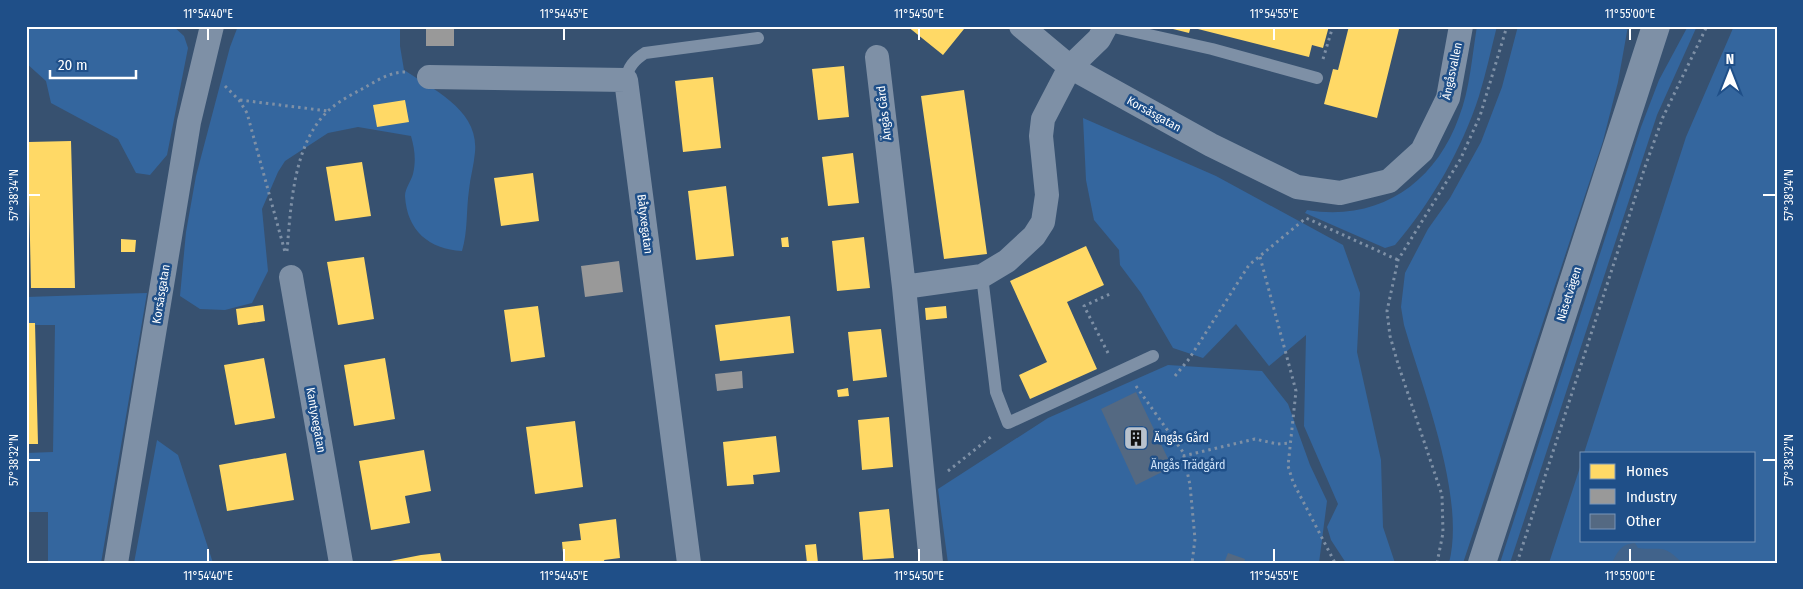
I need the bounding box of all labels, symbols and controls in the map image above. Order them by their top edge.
text: 11°54'40"E [183,7,233,21]
text: 11°54'45"E [540,7,589,21]
text: 11°54'50"E [894,7,944,21]
text: 11°54'55"E [1250,7,1299,21]
text: 11°55'00"E [1605,7,1655,21]
street label: Ängåsvallen [1438,41,1465,101]
scale bar [50,48,136,80]
north arrow [1706,48,1756,98]
text: N [1726,51,1734,68]
text: 20 m [58,56,88,74]
street label: Ängås Gård [873,85,894,141]
street label: Korsåsgatan [1124,93,1184,135]
text: 57°38'34"N [7,169,21,221]
text: 57°38'34"N [1782,169,1796,221]
street label: Båtyxegatan [634,193,656,255]
street label: Korsåsgatan [149,263,173,325]
street label: Näsetvägen [1554,265,1584,323]
street label: Kantyxegatan [303,386,329,454]
building icon: Ängås Gård [1123,425,1149,451]
place label: Ängås Gård [1154,430,1209,445]
text: 57°38'32"N [7,434,21,486]
text: 57°38'32"N [1782,434,1796,486]
legend [1580,452,1756,542]
park label: Ängås Trädgård [1151,457,1225,472]
text: Homes [1626,462,1668,480]
text: Industry [1626,488,1677,506]
text: Other [1626,512,1662,530]
text: 11°54'40"E [183,569,233,583]
text: 11°54'45"E [540,569,589,583]
text: 11°54'50"E [894,569,944,583]
text: 11°54'55"E [1250,569,1299,583]
text: 11°55'00"E [1605,569,1655,583]

